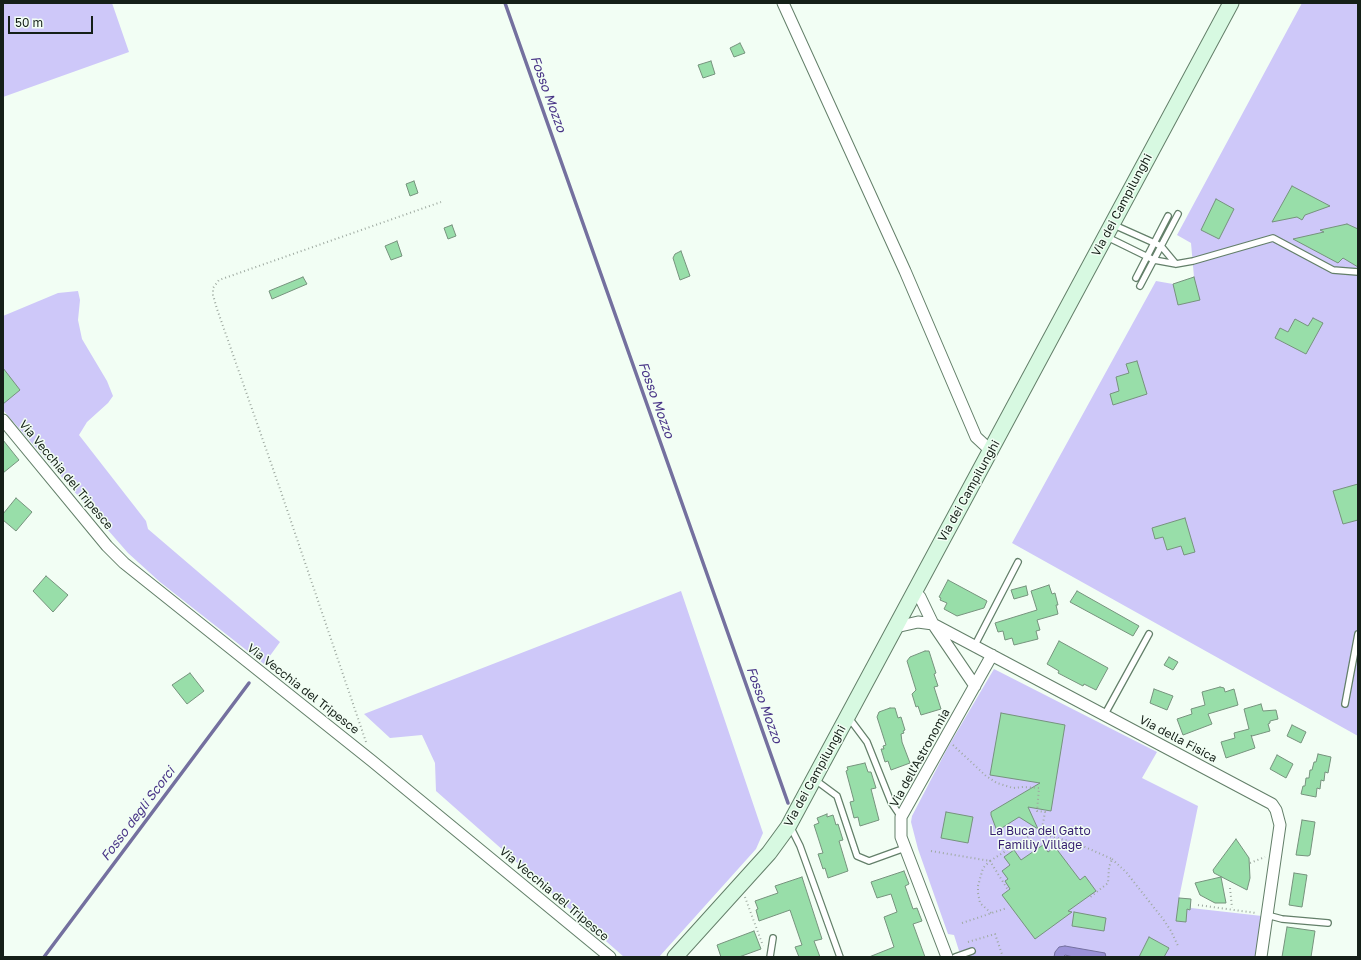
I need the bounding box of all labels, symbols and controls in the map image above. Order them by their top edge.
scale bar [10,8,95,34]
text: 50 m [15,15,43,30]
water label: Fosso Mozzo [527,54,569,134]
street label: Via dei Campilunghi [1089,151,1155,259]
water label: Fosso Mozzo [635,360,677,440]
street label: Via Vecchia del Tripesce [16,417,116,533]
street label: Via dei Campilunghi [935,438,1003,544]
street label: Via Vecchia del Tripesce [244,641,362,737]
water label: Fosso Mozzo [743,665,785,745]
street label: Via dell'Astronomia [887,706,953,810]
street label: Via della Fisica [1137,712,1219,766]
street label: Via dei Campilunghi [781,723,849,829]
water label: Fosso degli Scorci [98,764,178,864]
park label: La Buca del Gatto Familiy Village [989,824,1091,852]
street label: Via Vecchia del Tripesce [496,844,612,944]

